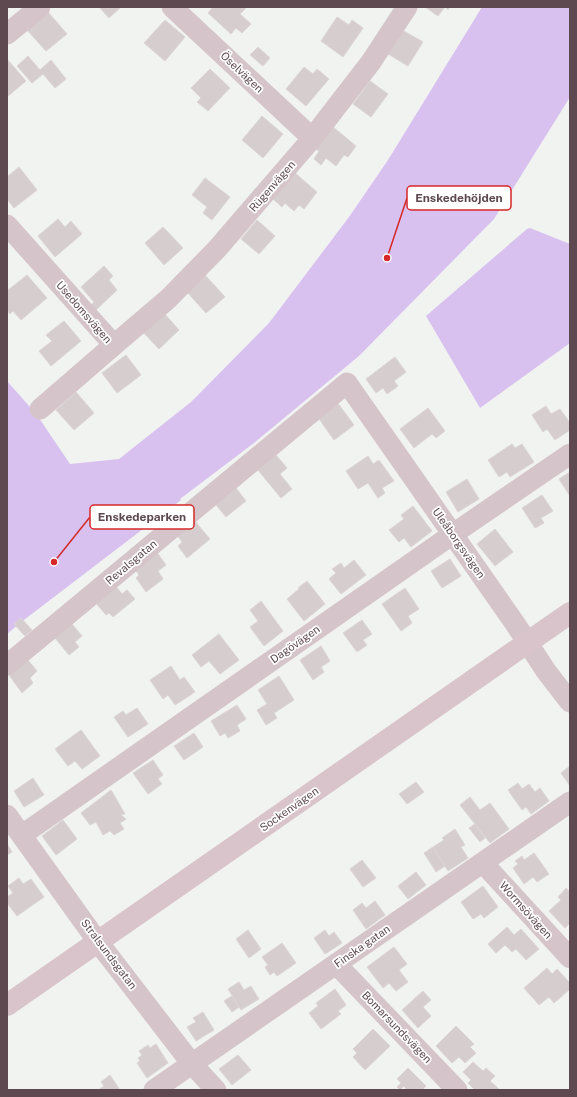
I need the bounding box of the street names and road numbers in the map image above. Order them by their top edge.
street label: Öselvägen [218,49,266,95]
street label: Rügenvägen [247,158,297,214]
street label: Usedomsvägen [54,279,114,345]
street label: Uleåborgsvägen [430,506,488,580]
street label: Revalsgatan [103,537,159,587]
street label: Dagövägen [268,623,322,665]
street label: Sockenvägen [257,784,321,834]
street label: Wormsövägen [497,879,555,941]
street label: Stralsundsgatan [79,917,139,991]
street label: Finska gatan [332,922,392,970]
street label: Bomarsundsvägen [360,989,434,1065]

